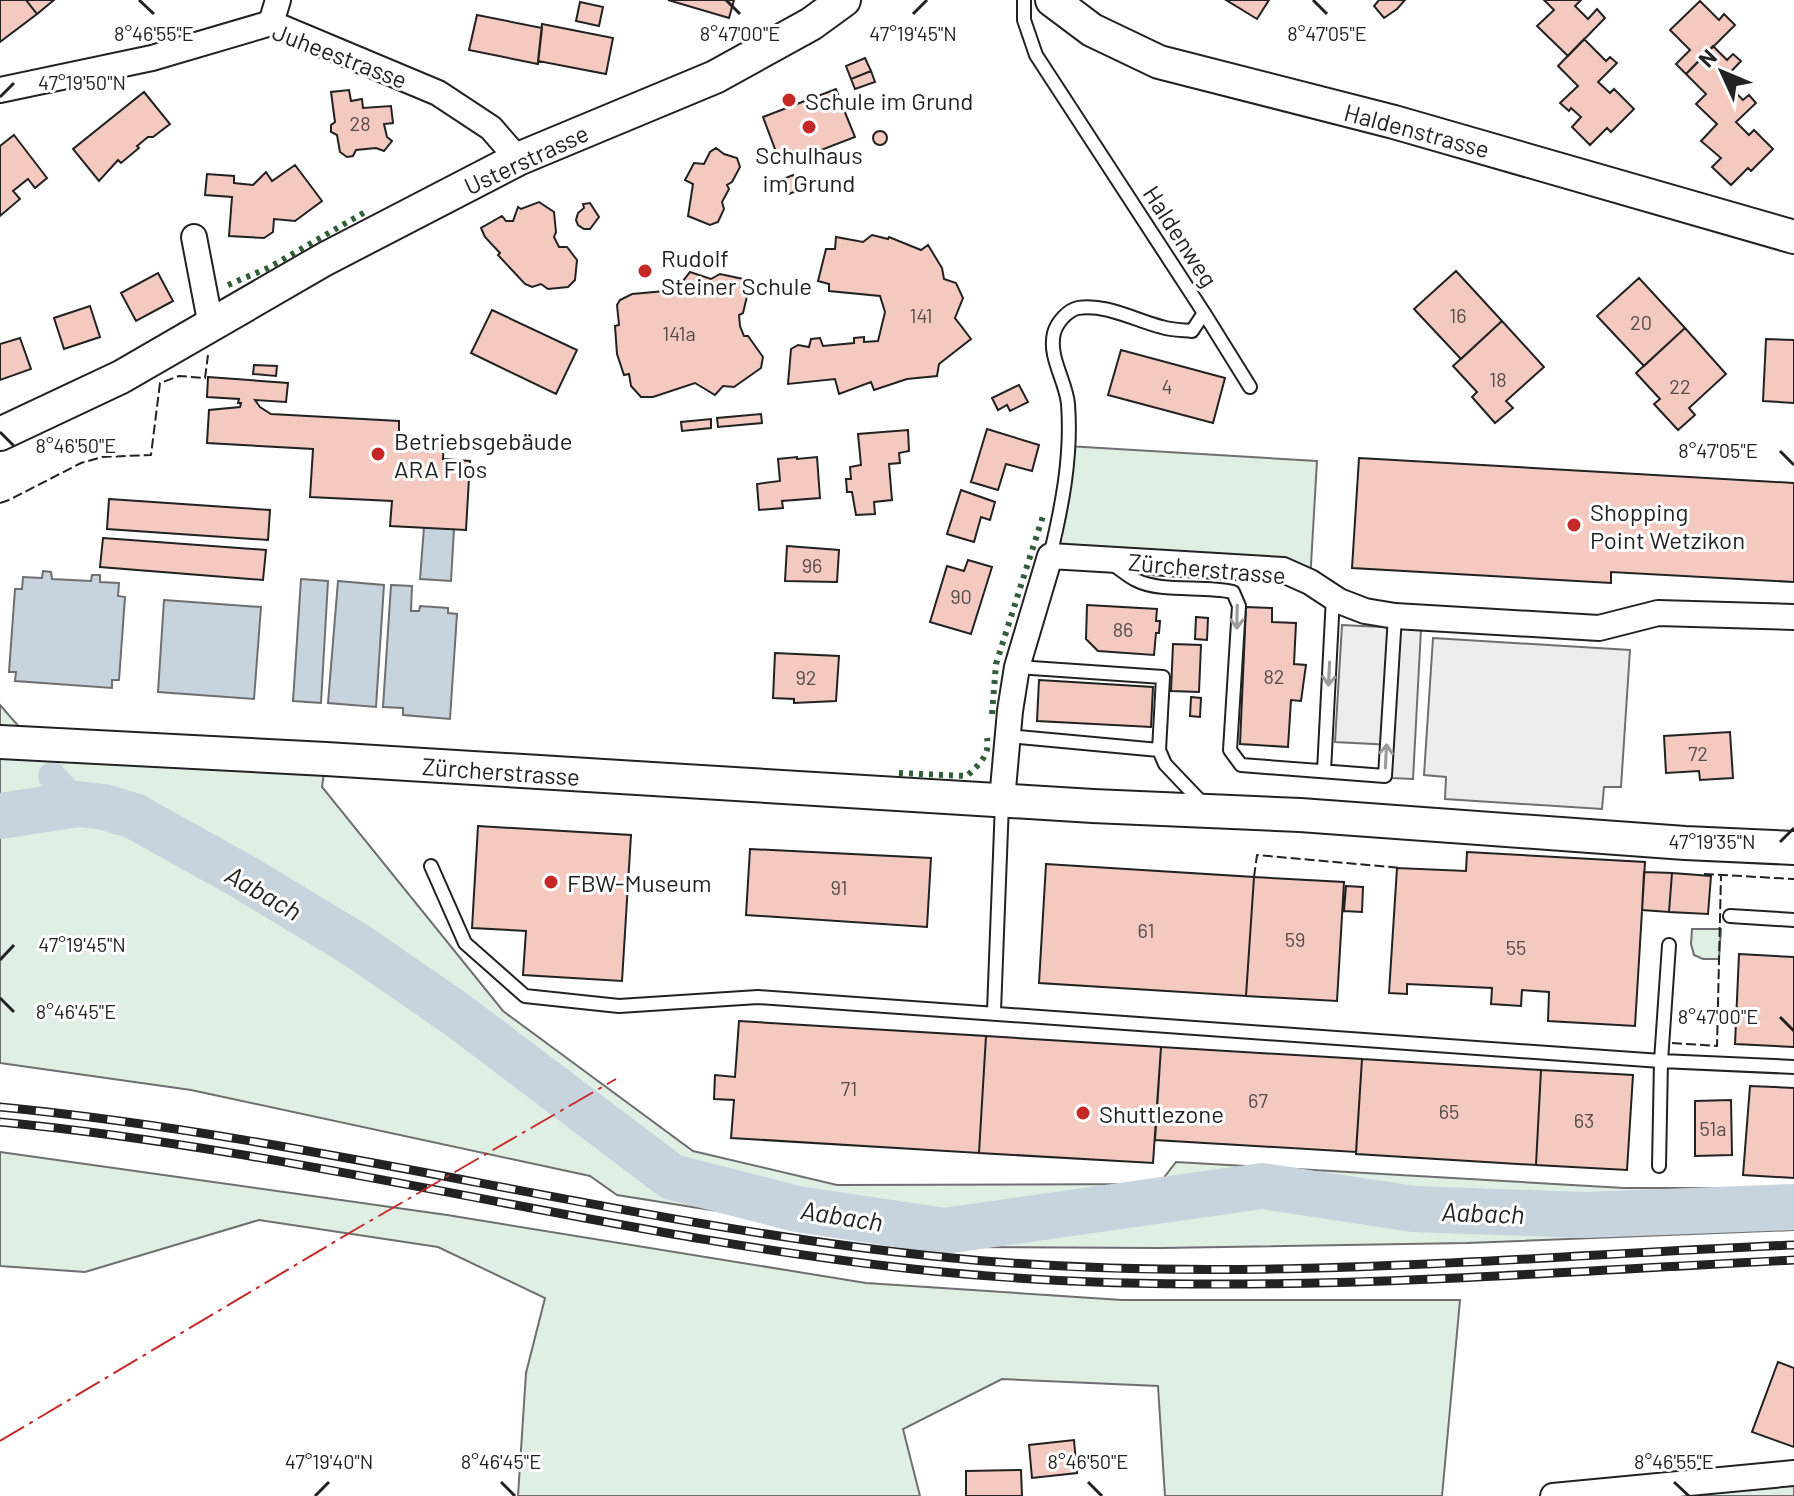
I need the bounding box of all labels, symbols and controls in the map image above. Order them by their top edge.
street label: Juheestrasse [269,16,411,94]
text: 8°46'55"E [114,21,194,45]
text: 8°47'00"E [700,21,780,45]
text: 47°19'45"N [869,21,957,45]
text: 8°47'05"E [1287,21,1367,45]
north arrow [1682,32,1762,112]
text: N [1692,43,1721,72]
text: 47°19'50"N [38,70,126,94]
place label: Schule im Grund [805,86,973,115]
marker: Schule im Grund [780,91,798,109]
street label: Haldenstrasse [1341,97,1493,163]
house number: 28 [349,111,371,135]
street label: Usterstrasse [459,118,593,200]
marker: Schulhaus im Grund [800,118,818,136]
place label: Schulhaus im Grund [755,140,863,197]
street label: Haldenweg [1138,180,1224,292]
place label: Rudolf Steiner Schule [661,243,812,300]
marker: Rudolf Steiner Schule [636,262,654,280]
house number: 141 [909,303,933,327]
house number: 16 [1449,303,1467,327]
house number: 20 [1630,310,1652,334]
house number: 141a [662,321,696,345]
house number: 18 [1489,367,1507,391]
house number: 4 [1161,374,1173,398]
house number: 22 [1669,374,1691,398]
place label: Betriebsgebäude ARA Flos [394,426,572,483]
text: 8°46'50"E [36,433,116,457]
text: 8°47'05"E [1678,438,1758,462]
marker: Betriebsgebäude ARA Flos [369,445,387,463]
place label: Shopping Point Wetzikon [1590,497,1745,554]
marker: Shopping Point Wetzikon [1565,516,1583,534]
street label: Zürcherstrasse [1127,547,1287,589]
house number: 96 [802,553,822,577]
house number: 90 [950,584,972,608]
one-way arrow [1230,603,1245,630]
house number: 86 [1113,617,1133,641]
one-way arrow [1321,660,1336,687]
house number: 82 [1263,664,1285,688]
house number: 92 [795,665,817,689]
house number: 72 [1688,741,1708,765]
one-way arrow [1379,743,1394,770]
street label: Zürcherstrasse [421,751,581,791]
text: 47°19'35"N [1669,829,1755,853]
water label: Aabach [220,858,308,926]
place label: FBW-Museum [567,868,712,897]
marker: FBW-Museum [542,873,560,891]
house number: 91 [830,875,848,899]
house number: 61 [1138,918,1154,942]
house number: 59 [1285,927,1305,951]
text: 47°19'45"N [38,932,126,956]
house number: 55 [1506,935,1526,959]
text: 8°46'45"E [36,999,116,1023]
text: 8°47'00"E [1678,1004,1758,1028]
house number: 71 [841,1076,857,1100]
house number: 67 [1248,1088,1268,1112]
place label: Shuttlezone [1099,1099,1224,1128]
house number: 65 [1439,1099,1459,1123]
marker: Shuttlezone [1074,1104,1092,1122]
house number: 63 [1574,1108,1594,1132]
house number: 51a [1700,1116,1726,1140]
water label: Aabach [799,1193,885,1237]
water label: Aabach [1441,1195,1525,1229]
text: 47°19'40"N [285,1449,373,1473]
text: 8°46'45"E [461,1449,541,1473]
text: 8°46'50"E [1048,1449,1128,1473]
text: 8°46'55"E [1634,1449,1714,1473]

